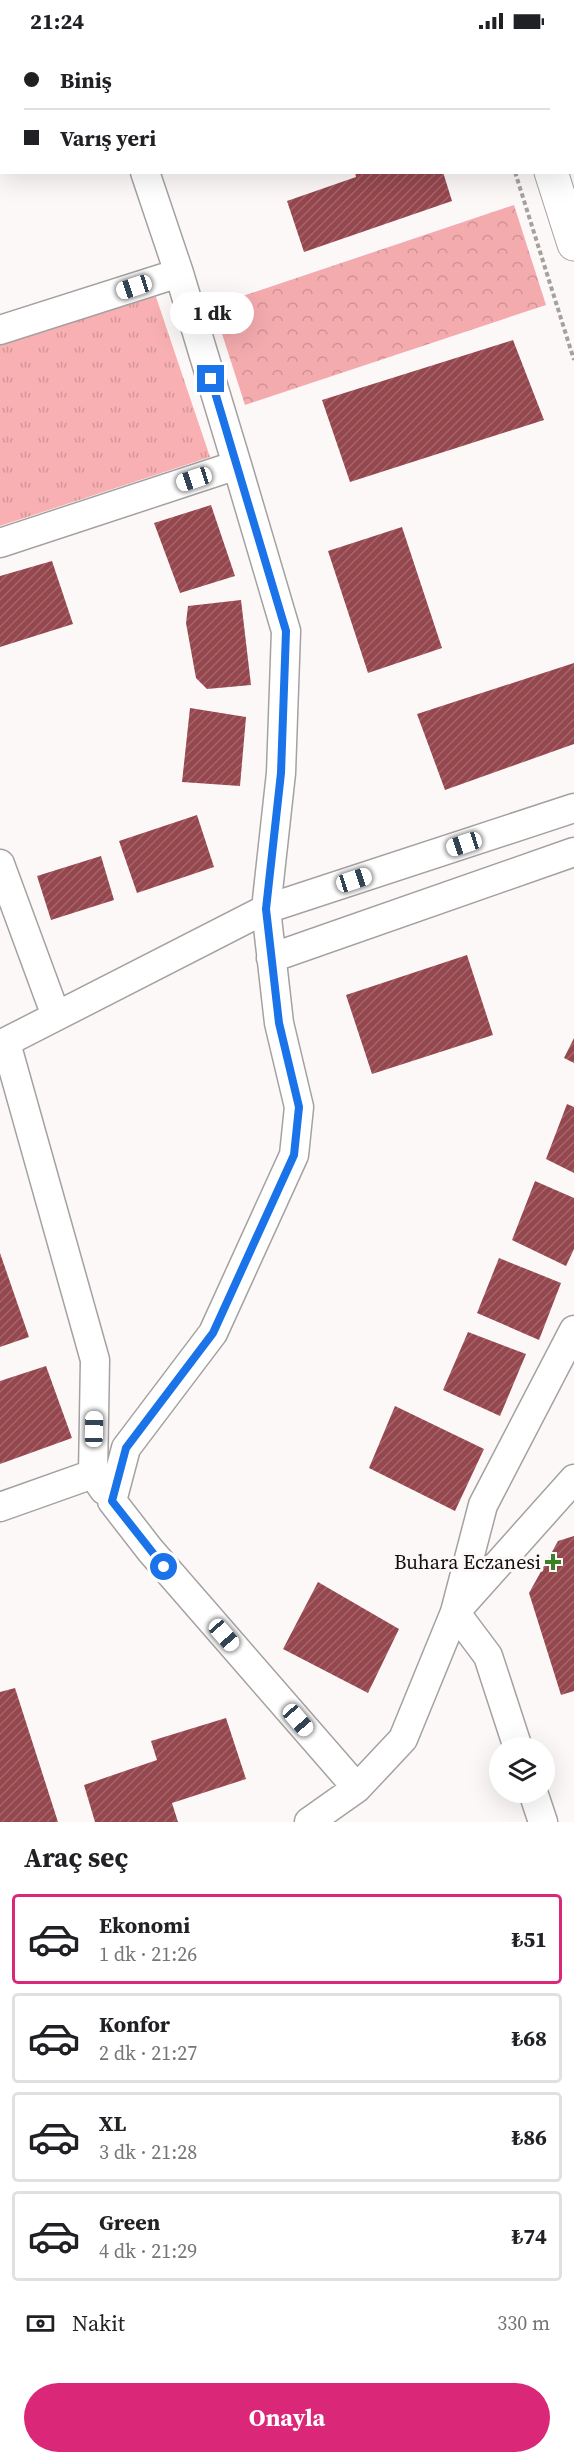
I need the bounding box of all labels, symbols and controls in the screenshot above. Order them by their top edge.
text: 21:24 [30,6,84,36]
text: Biniş [60,65,112,95]
text: Varış yeri [60,123,156,153]
car [114,273,154,301]
callout: 1 dk [169,292,253,334]
text: 1 dk [193,299,231,327]
route end [197,365,224,392]
car [174,465,214,493]
car [444,830,484,858]
car [334,866,374,894]
car [85,1411,103,1447]
place label: Buhara Eczanesi [394,1548,541,1576]
route start [150,1553,177,1580]
marker: Buhara Eczanesi [546,1555,560,1569]
car [205,1616,243,1654]
car [279,1701,317,1739]
map controls [489,1737,555,1803]
button: layers [489,1737,555,1803]
text: Araç seç [24,1839,128,1876]
text: Ekonomi [99,1910,190,1940]
icon: car [27,1912,81,1966]
text: ₺51 [511,1924,547,1954]
text: 1 dk · 21:26 [99,1940,197,1968]
text: Konfor [99,2009,170,2039]
icon: car [27,2011,81,2065]
text: ₺68 [511,2023,547,2053]
text: 2 dk · 21:27 [99,2039,197,2067]
text: XL [99,2108,126,2138]
icon: car [27,2110,81,2164]
text: ₺86 [511,2122,547,2152]
text: 3 dk · 21:28 [99,2138,197,2166]
text: Green [99,2207,160,2237]
icon: car [27,2209,81,2263]
text: ₺74 [511,2221,547,2251]
text: 4 dk · 21:29 [99,2237,197,2265]
icon: cash [24,2307,57,2340]
text: Nakit [72,2308,125,2338]
text: 330 m [497,2309,550,2337]
button: Onayla [24,2383,550,2452]

